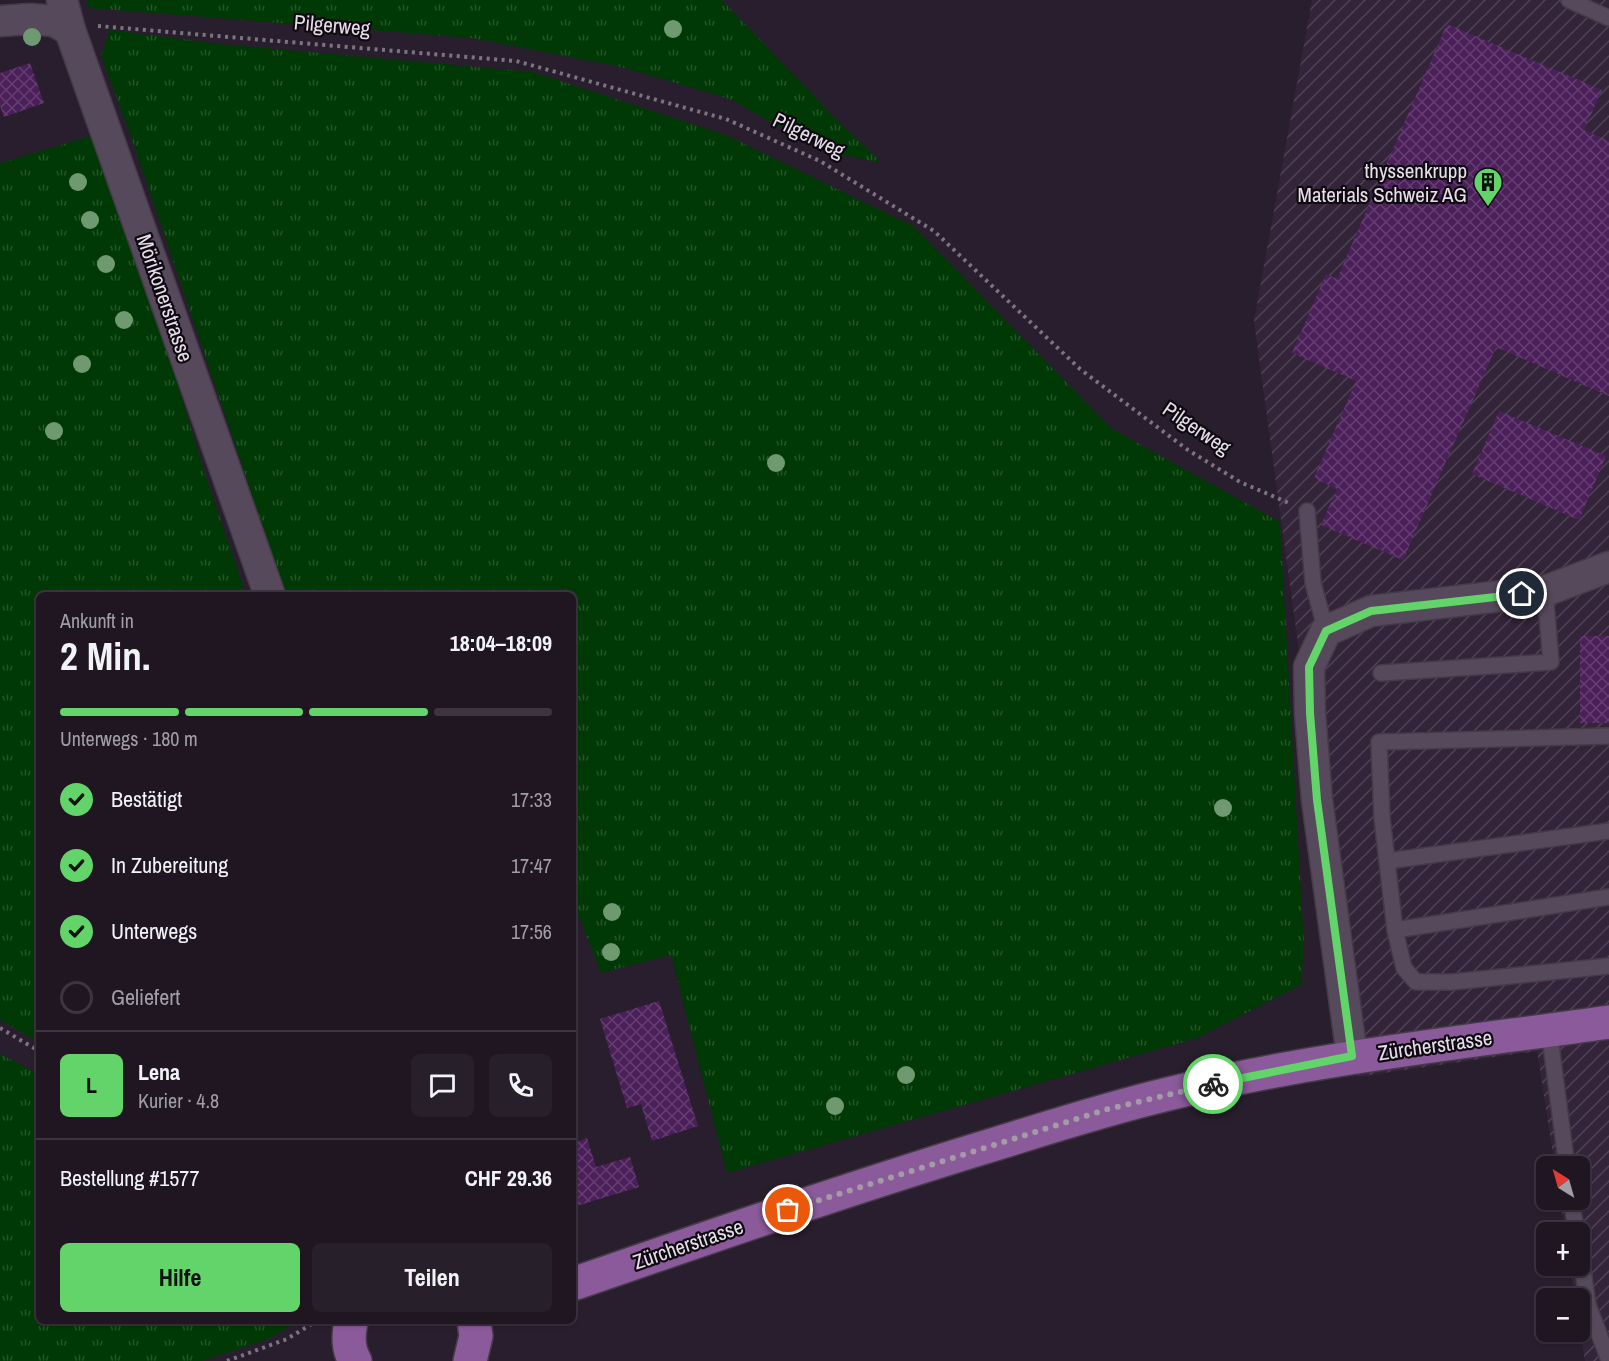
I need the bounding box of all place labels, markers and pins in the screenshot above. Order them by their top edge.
place label: thyssenkrupp Materials Schweiz AG [1298,156,1467,209]
building icon: thyssenkrupp Materials Schweiz AG [1472,166,1504,208]
pin [1496,568,1547,619]
pin [762,1184,813,1235]

